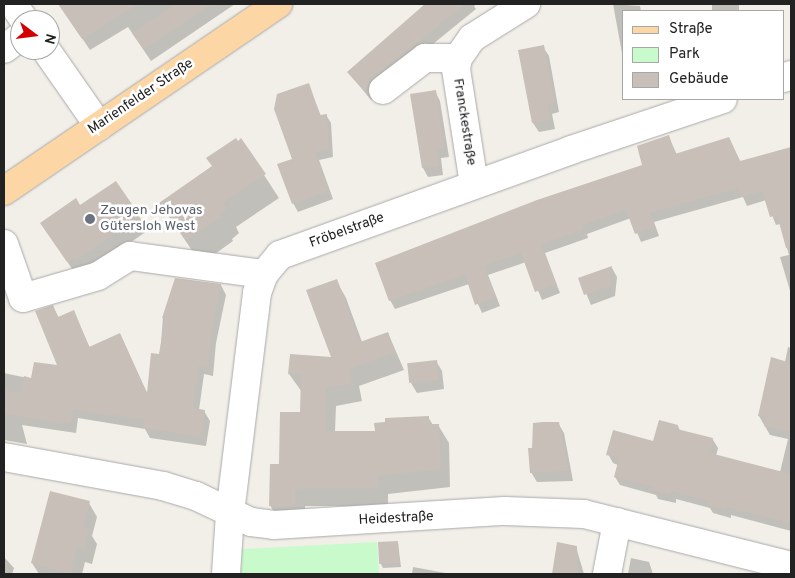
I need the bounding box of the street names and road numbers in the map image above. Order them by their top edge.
street label: Marienfelder Straße [85,56,197,138]
street label: Franckestraße [449,77,479,167]
street label: Fröbelstraße [307,210,387,252]
street label: Heidestraße [358,509,434,529]

